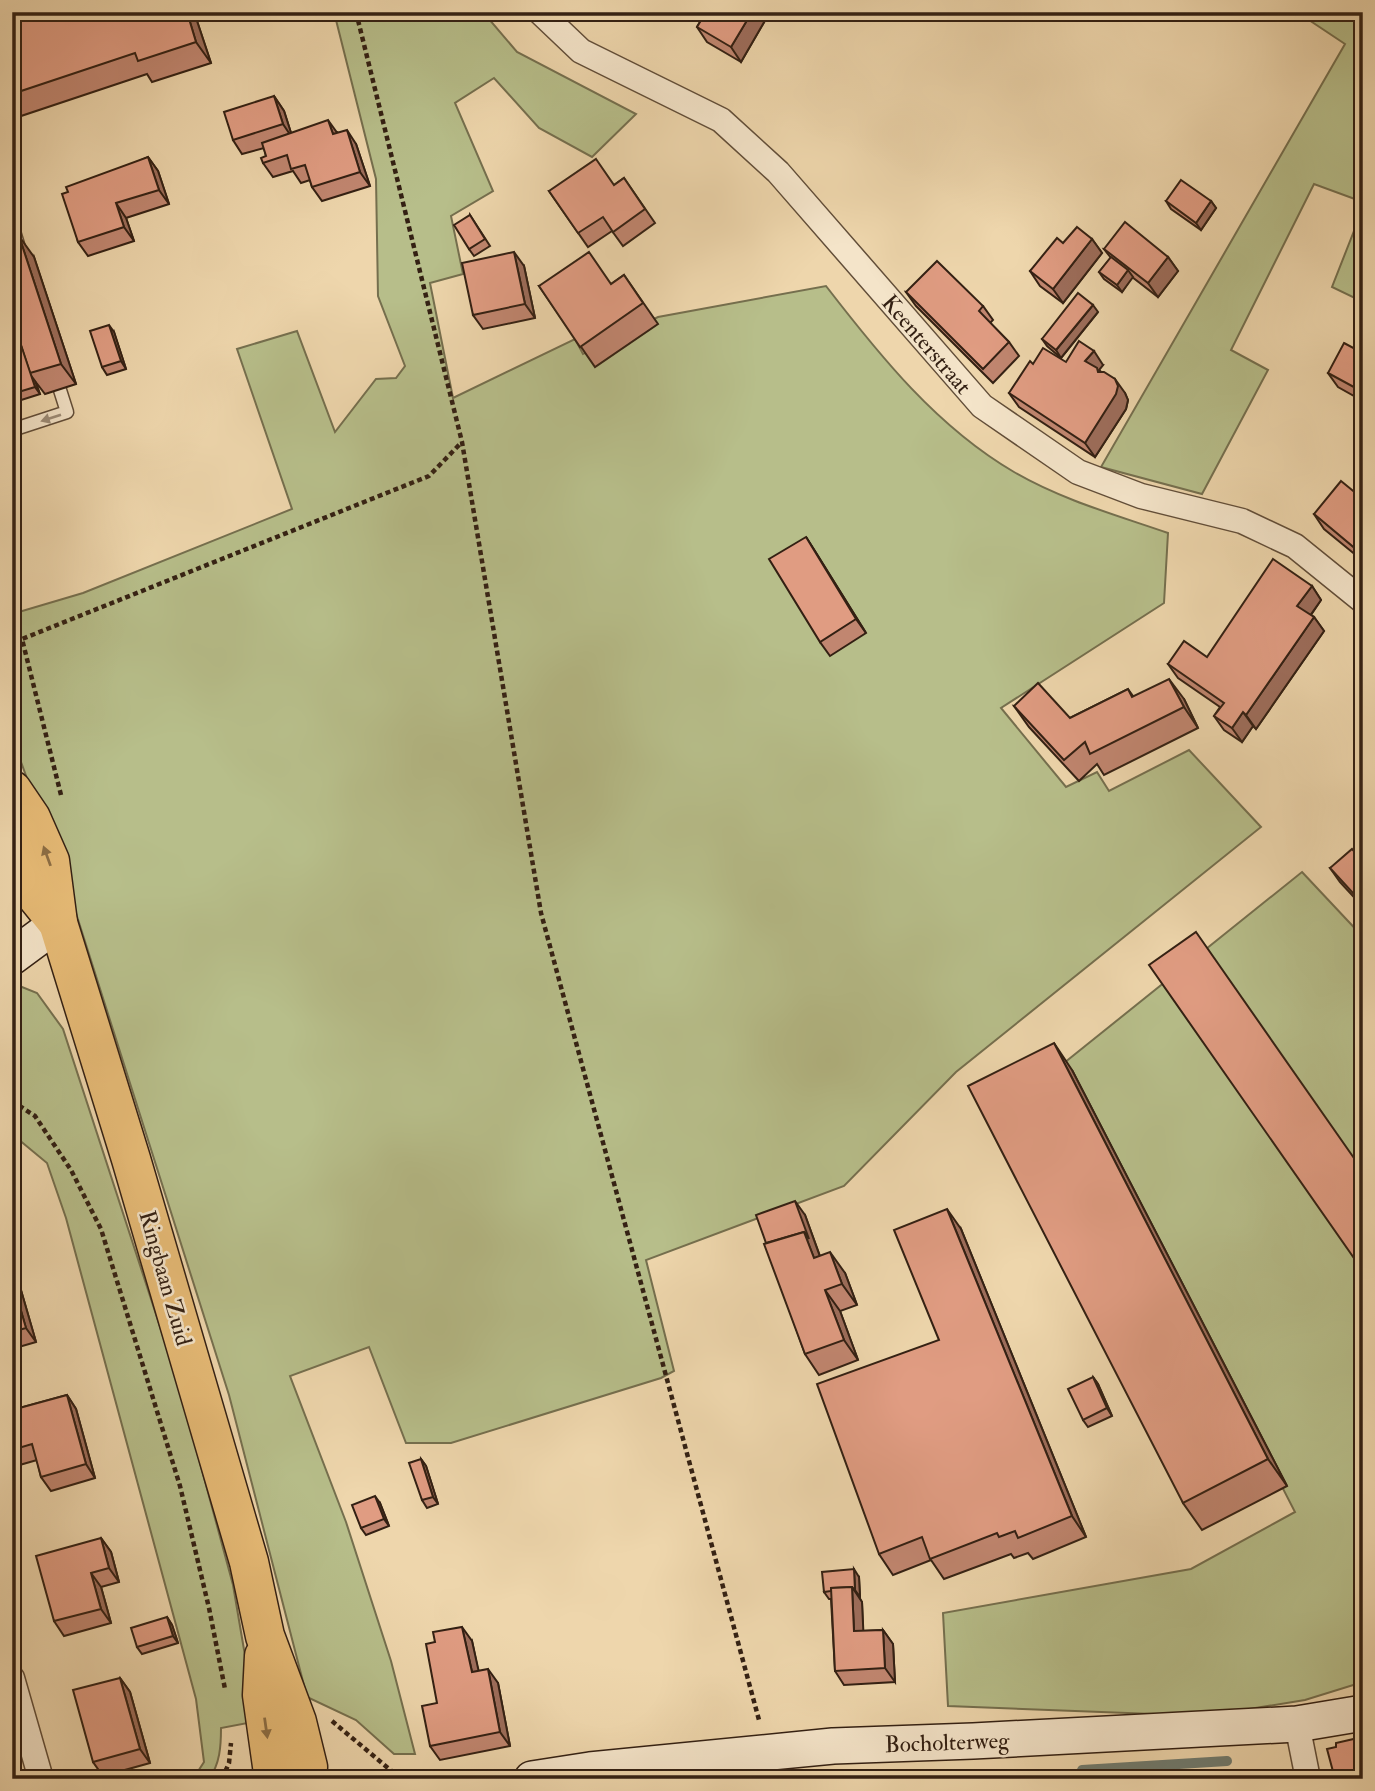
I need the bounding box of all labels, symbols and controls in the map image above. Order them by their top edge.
street label: Keenterstraat [875,289,978,400]
one-way arrow [40,413,61,424]
one-way arrow [41,845,52,866]
street label: Ringbaan Zuid [132,1207,199,1349]
one-way arrow [261,1718,272,1740]
street label: Bocholterweg [884,1726,1011,1759]

